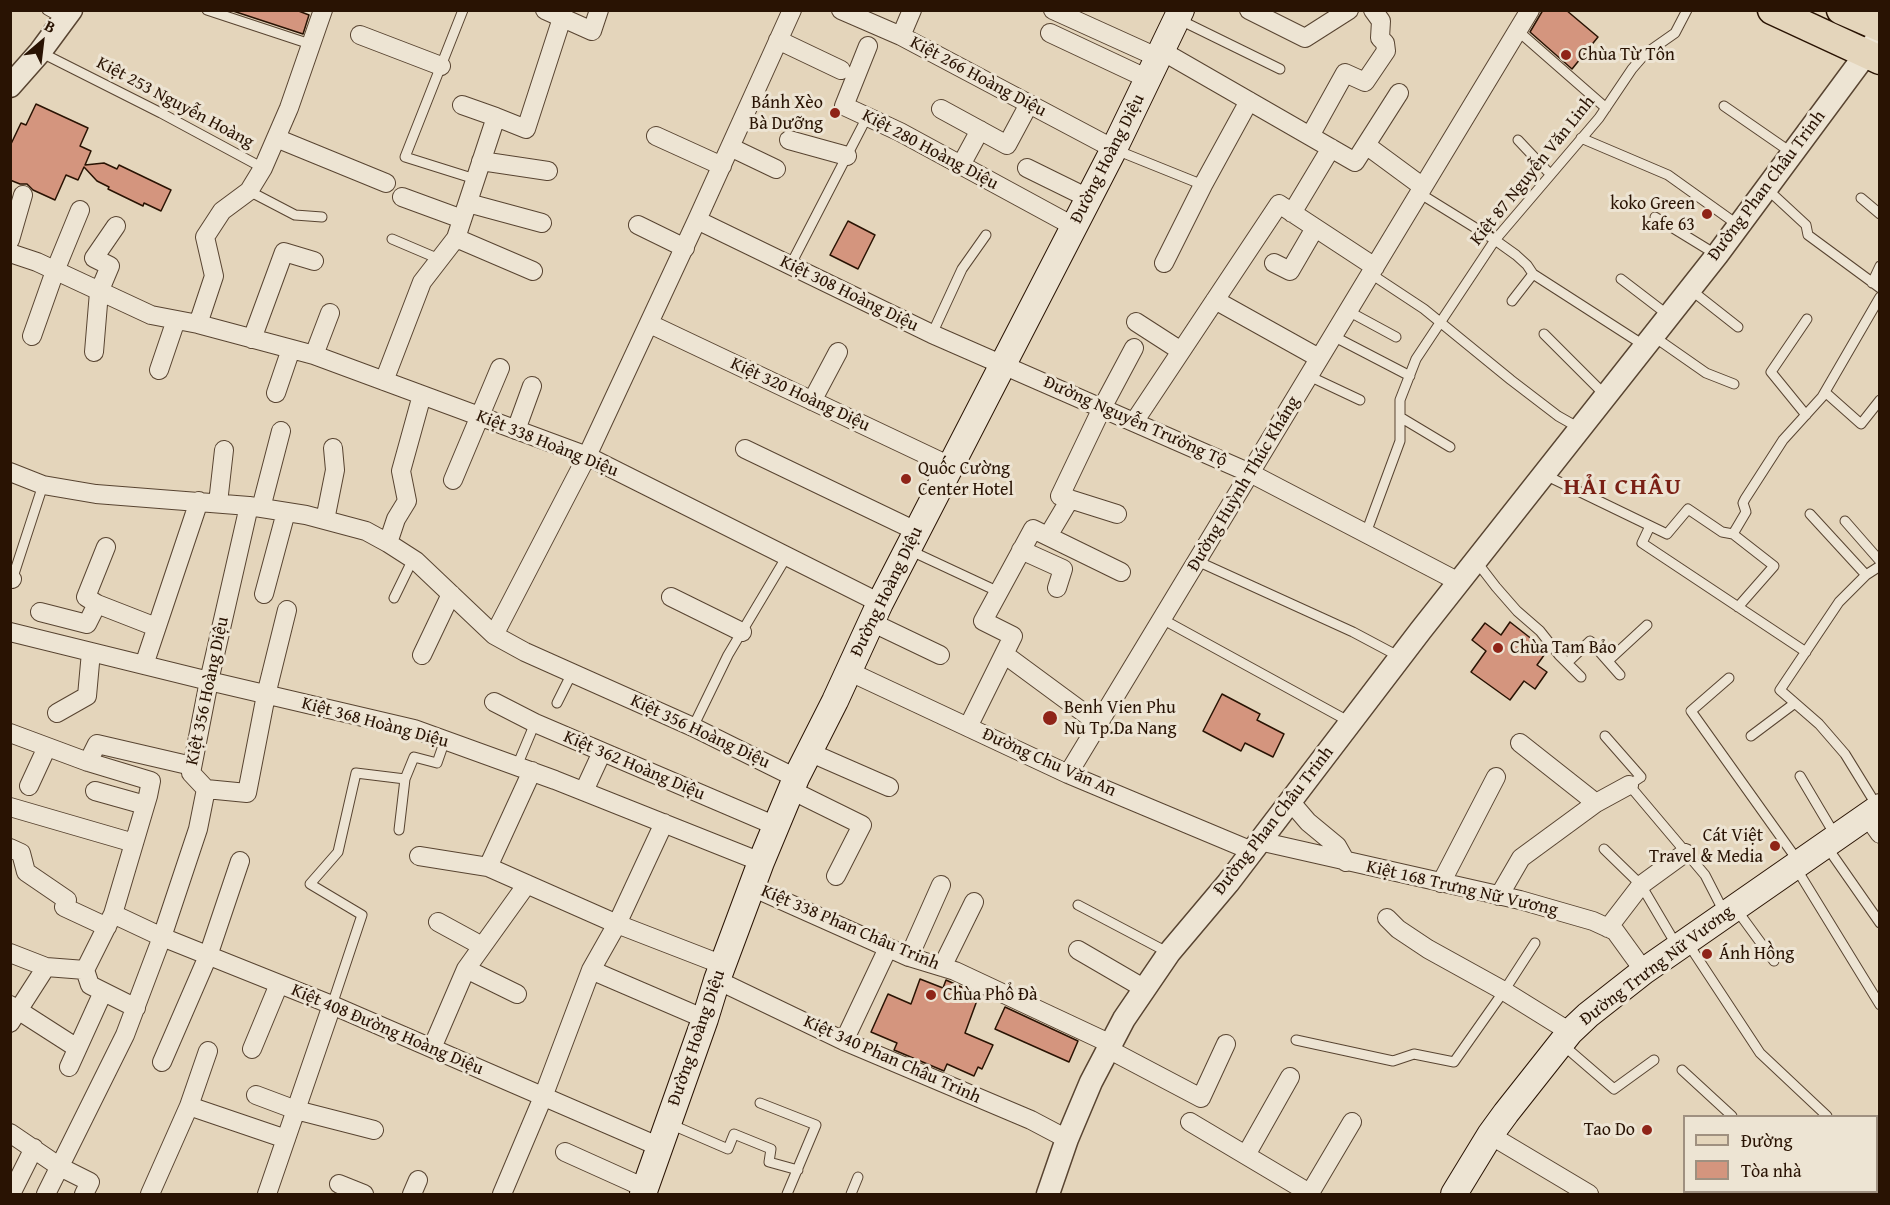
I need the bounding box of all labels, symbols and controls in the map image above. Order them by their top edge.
north arrow [12,12,72,72]
text: B [40,13,60,39]
street label: Kiệt 266 Hoàng Diệu [906,32,1050,122]
place label: Chùa Từ Tôn [1578,44,1675,66]
marker: Chùa Từ Tôn [1559,48,1573,62]
street label: Kiệt 253 Nguyễn Hoàng [93,52,257,154]
street label: Đường Hoàng Diệu [1066,91,1150,227]
place label: Bánh Xèo Bà Dưỡng [749,92,823,134]
street label: Kiệt 87 Nguyễn Văn Linh [1466,92,1600,250]
street label: Kiệt 280 Hoàng Diệu [858,105,1002,195]
marker: Bánh Xèo Bà Dưỡng [828,106,842,120]
street label: Đường Phan Châu Trinh [1703,107,1831,265]
place label: koko Green kafe 63 [1610,193,1695,236]
marker: koko Green kafe 63 [1700,207,1714,221]
street label: Kiệt 308 Hoàng Diệu [776,251,922,337]
street label: Kiệt 320 Hoàng Diệu [727,353,873,437]
street label: Đường Nguyễn Trường Tộ [1040,372,1230,472]
street label: Đường Huỳnh Thúc Kháng [1183,393,1305,575]
street label: Kiệt 338 Hoàng Diệu [473,406,621,482]
place label: Quốc Cường Center Hotel [918,458,1014,500]
marker: Quốc Cường Center Hotel [899,472,913,486]
district label: HẢI CHÂU [1563,474,1683,502]
street label: Đường Hoàng Diệu [846,523,928,661]
street label: Kiệt 356 Hoàng Diệu [182,615,234,767]
place label: Chùa Tam Bảo [1510,637,1617,659]
marker: Chùa Tam Bảo [1491,641,1505,655]
street label: Kiệt 356 Hoàng Diệu [627,690,773,774]
street label: Kiệt 368 Hoàng Diệu [299,693,451,753]
place label: Benh Vien Phu Nu Tp.Da Nang [1064,697,1176,740]
marker: Benh Vien Phu Nu Tp.Da Nang [1041,709,1059,727]
street label: Đường Chu Văn An [979,724,1119,802]
street label: Kiệt 362 Hoàng Diệu [560,727,708,805]
street label: Đường Phan Châu Trinh [1209,742,1339,900]
place label: Cát Việt Travel & Media [1649,825,1763,868]
marker: Cát Việt Travel & Media [1768,839,1782,853]
street label: Kiệt 168 Trưng Nữ Vương [1364,856,1560,922]
street label: Kiệt 338 Phan Châu Trinh [758,881,942,975]
street label: Đường Trưng Nữ Vương [1576,901,1738,1031]
place label: Ánh Hồng [1719,943,1794,965]
marker: Ánh Hồng [1700,947,1714,961]
street label: Đường Hoàng Diệu [664,967,730,1109]
street label: Kiệt 408 Đường Hoàng Diệu [288,980,486,1080]
place label: Chùa Phổ Đà [943,984,1037,1006]
marker: Chùa Phổ Đà [924,988,938,1002]
street label: Kiệt 340 Phan Châu Trinh [800,1011,984,1109]
legend [1683,1115,1878,1193]
place label: Tao Do [1584,1119,1635,1141]
marker: Tao Do [1640,1123,1654,1137]
text: Đường [1741,1127,1792,1154]
text: Tòa nhà [1741,1157,1801,1184]

